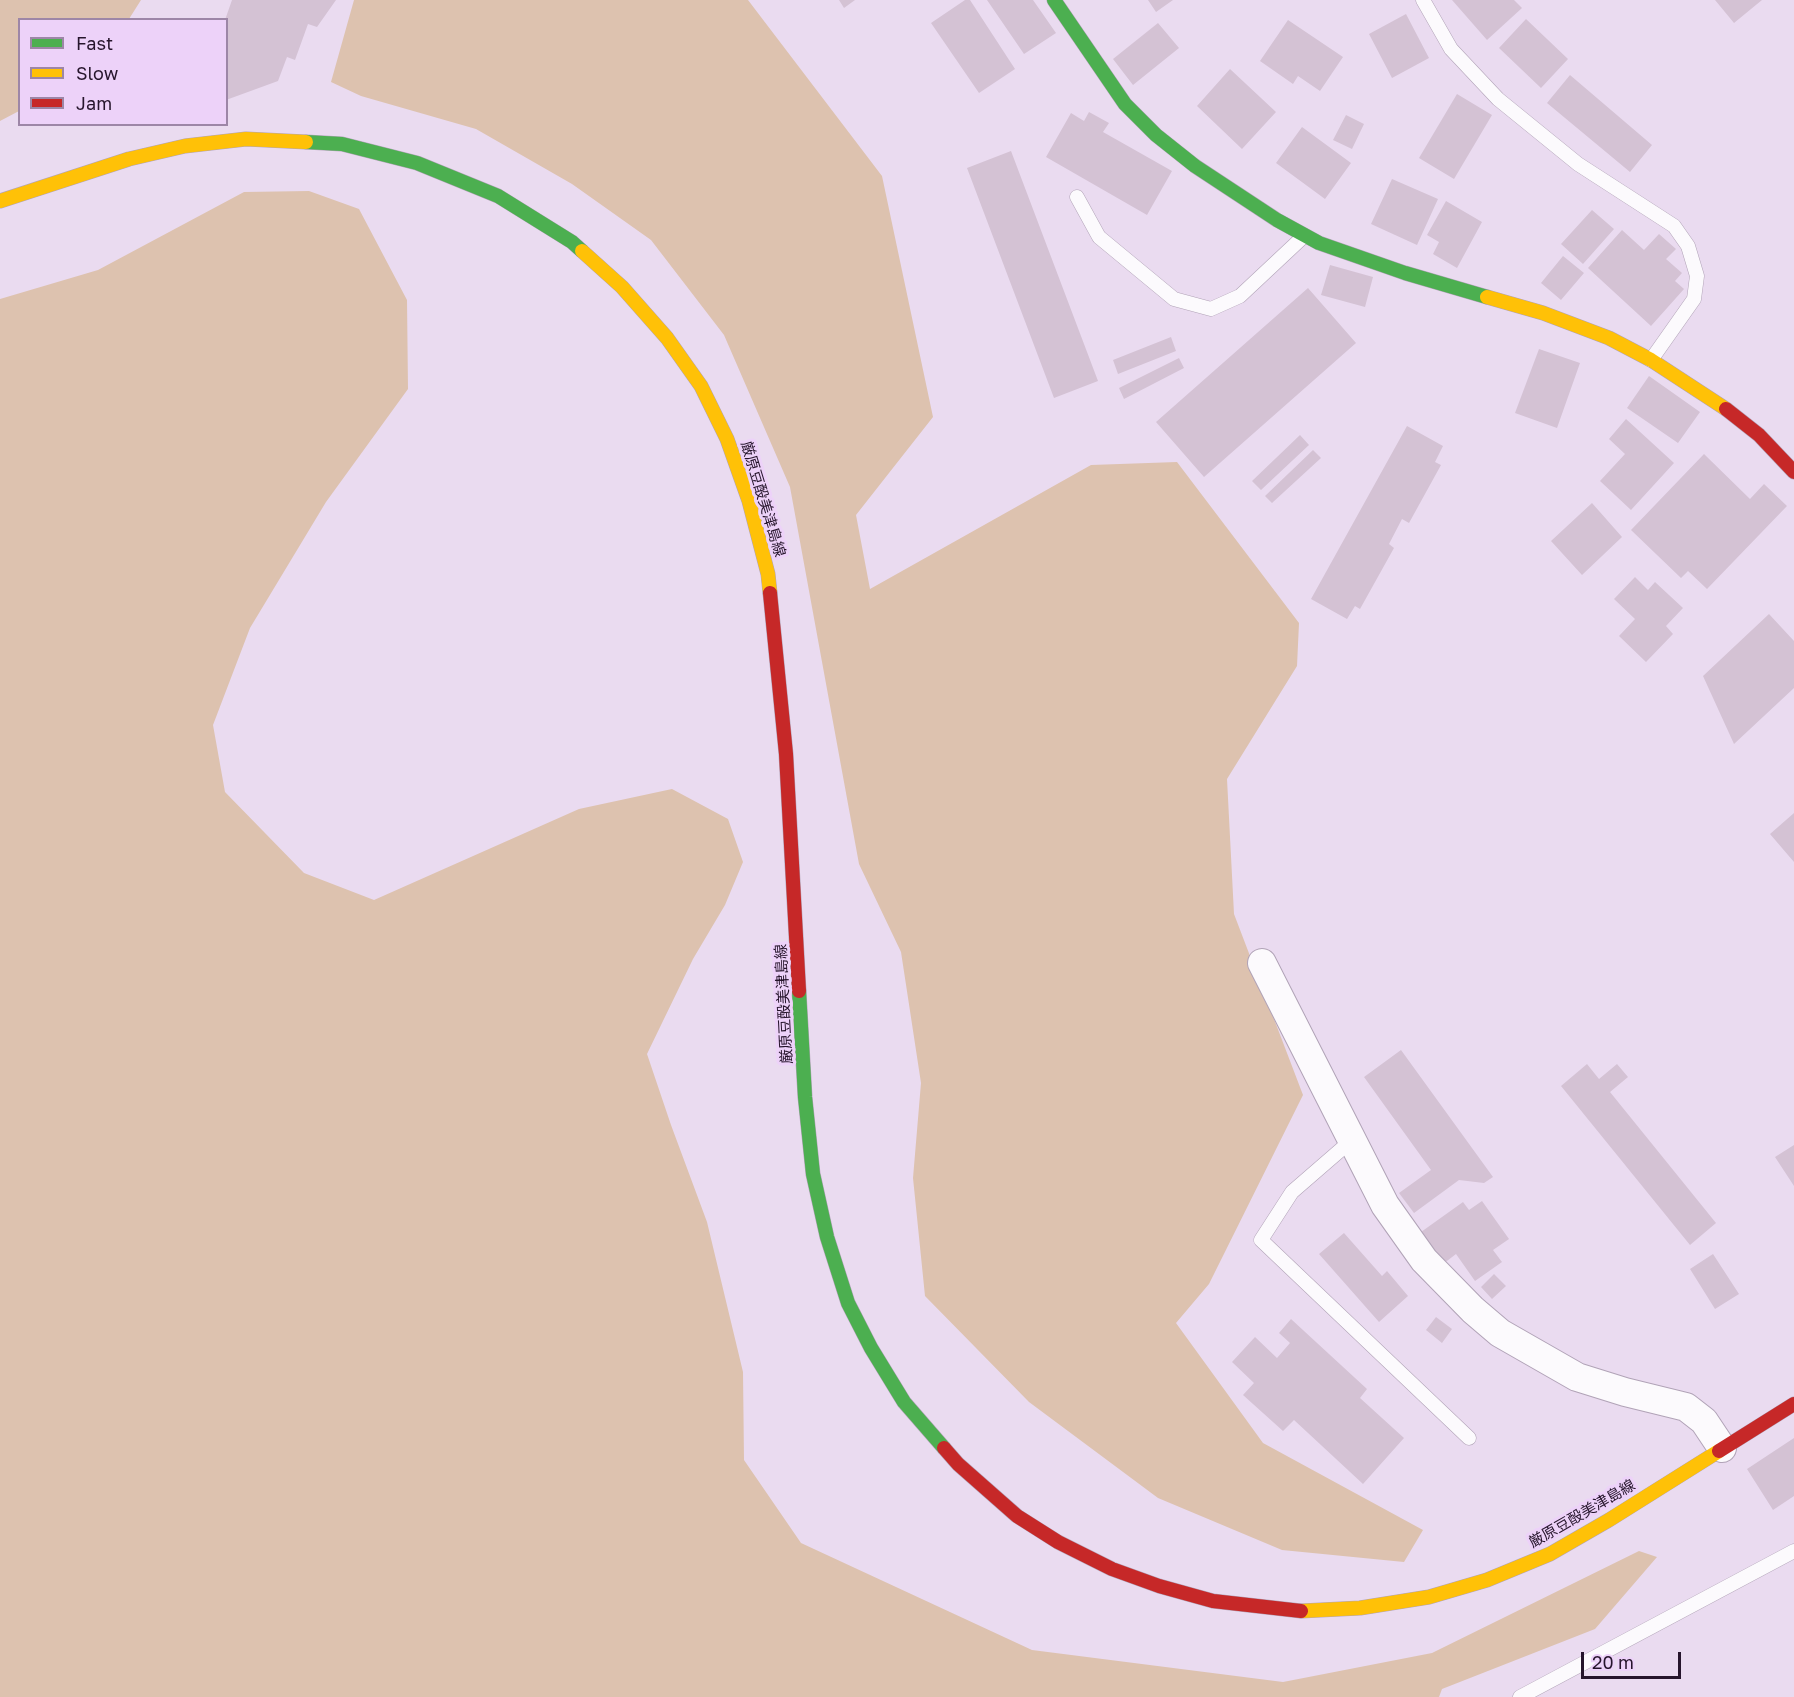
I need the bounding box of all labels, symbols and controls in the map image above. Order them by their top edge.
legend [18,18,228,126]
text: Fast [76,32,113,54]
text: Slow [76,62,118,84]
text: Jam [76,92,112,114]
street label: 厳原豆酘美津島線 [737,439,789,559]
street label: 厳原豆酘美津島線 [772,944,796,1064]
street label: 厳原豆酘美津島線 [1526,1476,1638,1552]
scale bar [1584,1640,1684,1678]
text: 20 m [1592,1651,1634,1673]

